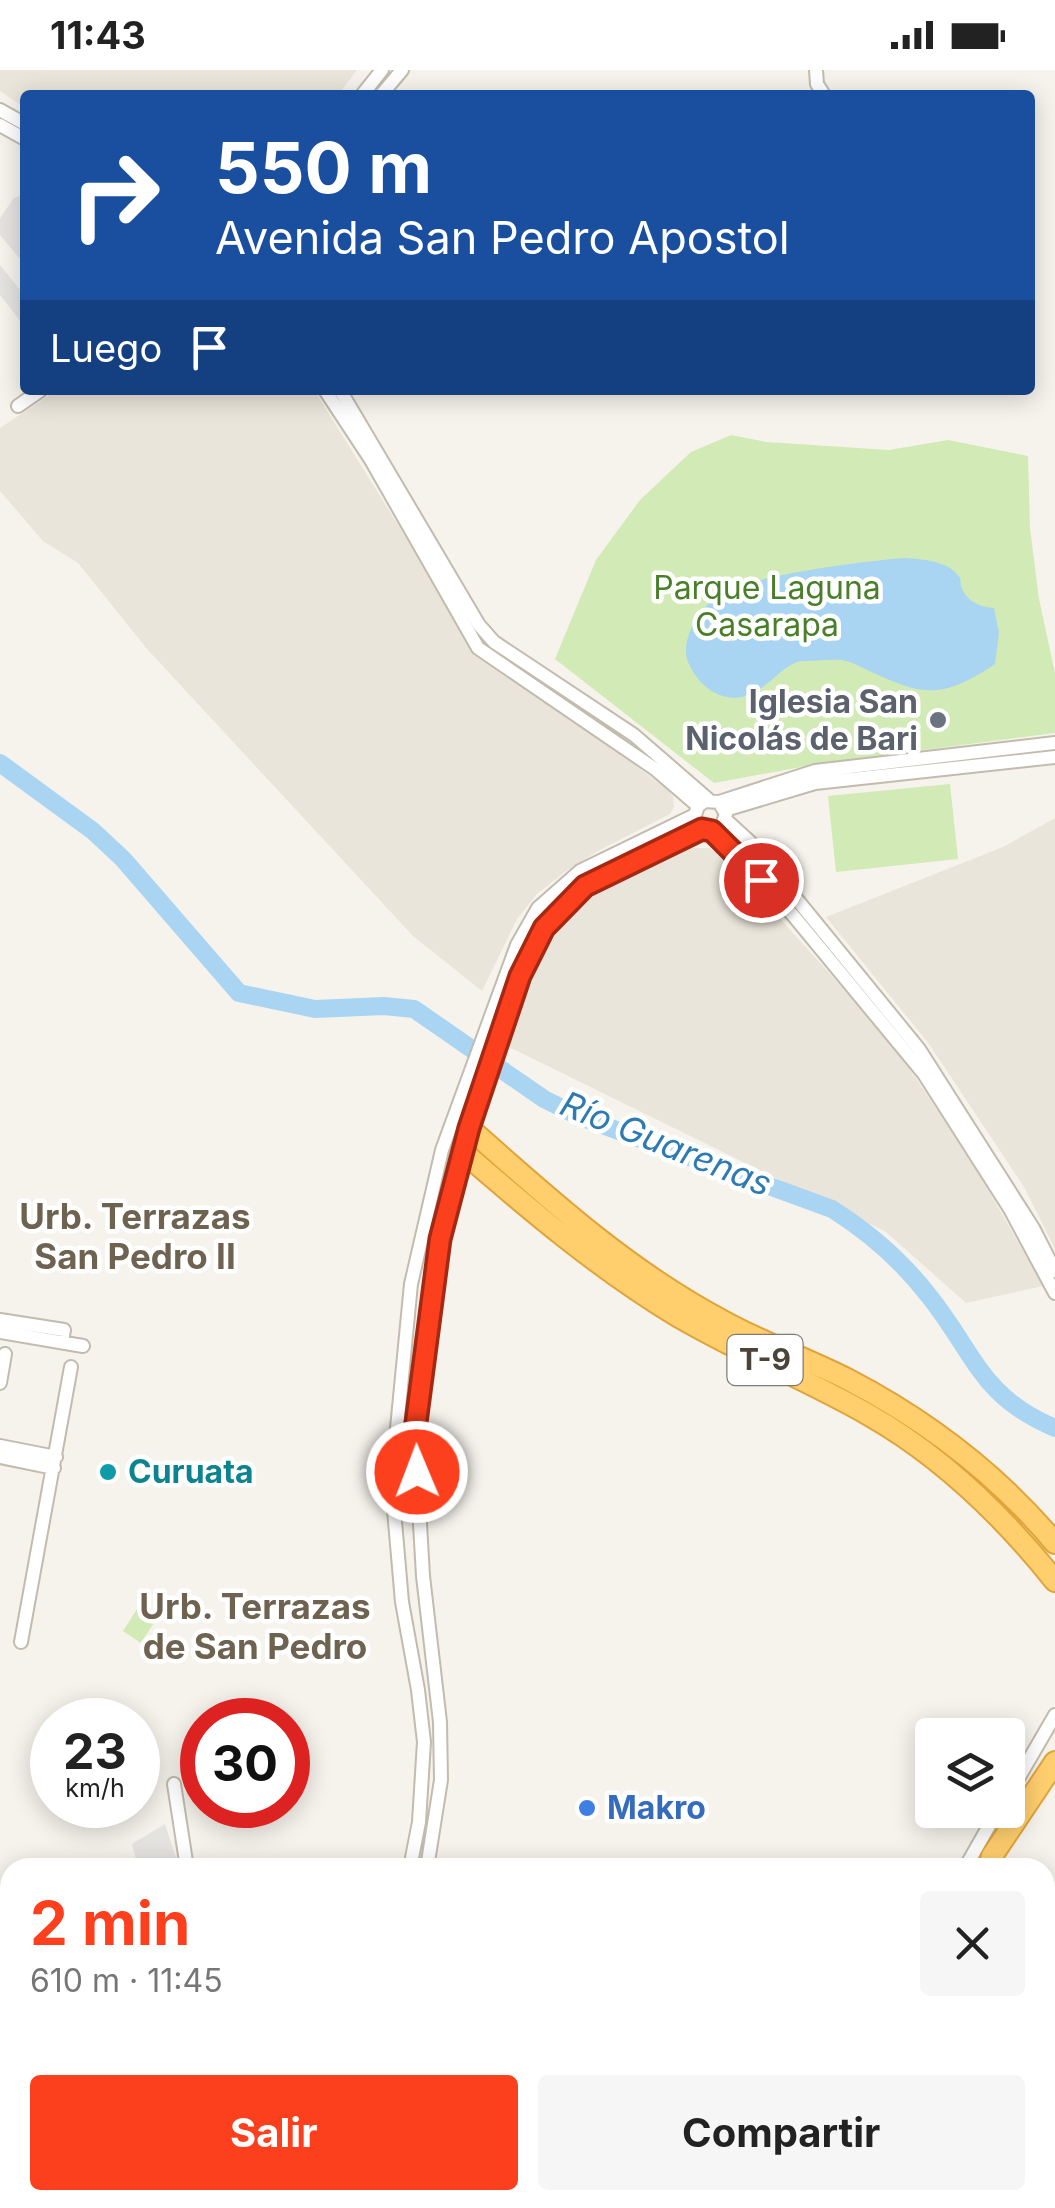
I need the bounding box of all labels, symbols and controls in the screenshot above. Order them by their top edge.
text: 11:43 [50,12,146,58]
text: 550 m [215,125,432,210]
icon: right [50,130,180,260]
text: Avenida San Pedro Apostol [215,210,790,265]
icon: arrive [182,320,237,375]
text: Luego [50,325,162,371]
park label: Parque Laguna Casarapa [653,568,881,644]
place label: Iglesia San Nicolás de Bari [685,682,918,758]
marker: Iglesia San Nicolás de Bari [927,709,949,731]
pin [719,838,804,923]
icon: arrive [734,853,789,908]
water label: Río Guarenas [555,1082,778,1204]
district label: Urb. Terrazas San Pedro II [19,1195,251,1277]
road number: T-9 [728,1335,802,1385]
position arrow [365,1420,469,1524]
place label: Curuata [128,1452,254,1491]
marker: Curuata [97,1461,119,1483]
district label: Urb. Terrazas de San Pedro [139,1585,371,1667]
speed limit sign: 30 [180,1698,310,1828]
map controls [915,1718,1025,1828]
button: layers [915,1718,1025,1828]
text: 23 [63,1721,127,1781]
text: km/h [65,1773,125,1803]
place label: Makro [607,1788,706,1827]
marker: Makro [576,1797,598,1819]
text: 2 min [30,1887,190,1959]
button: close [920,1891,1025,1996]
text: 610 m · 11:45 [30,1961,223,2000]
button: Salir [30,2075,518,2190]
button: Compartir [538,2075,1025,2190]

